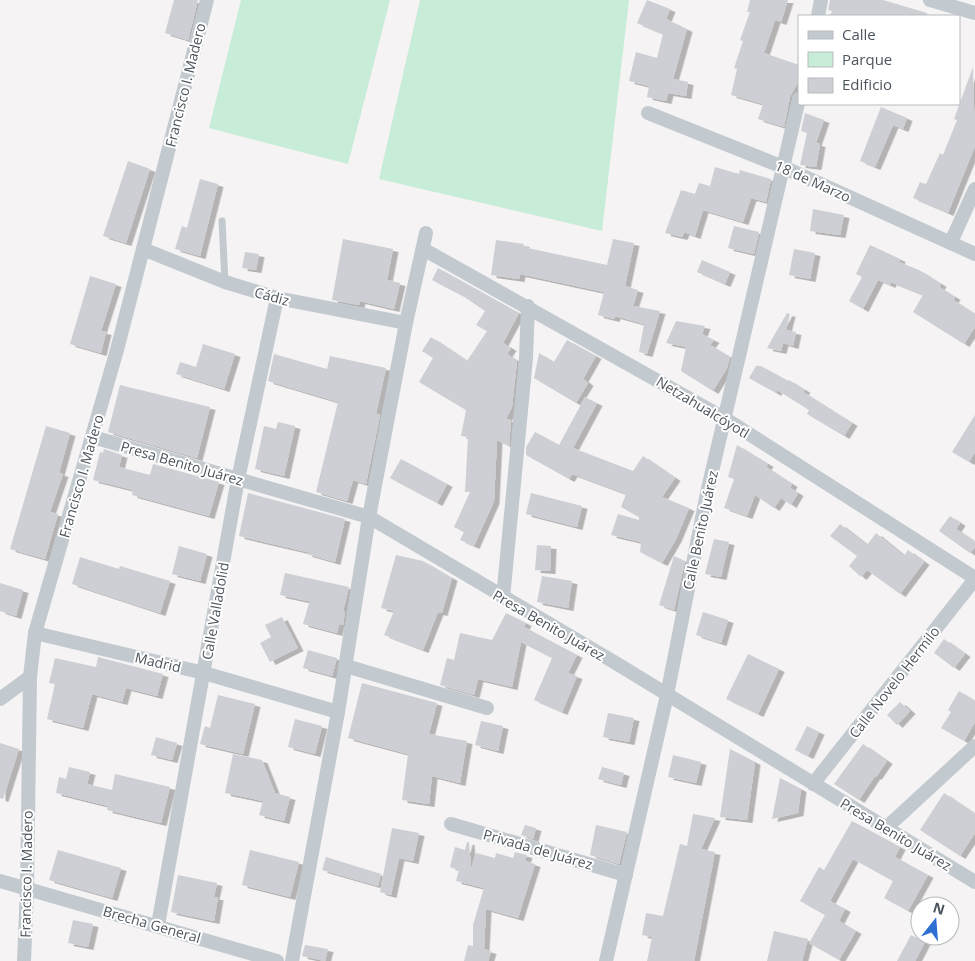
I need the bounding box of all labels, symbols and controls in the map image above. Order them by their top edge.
legend [798,15,960,105]
street label: Francisco I. Madero [160,21,210,149]
text: Calle [842,24,876,44]
text: Parque [842,49,892,69]
text: Edificio [842,74,892,94]
street label: 18 de Marzo [772,156,854,206]
street label: Cádiz [253,282,292,310]
street label: Netzahualcóyotl [653,372,753,442]
street label: Francisco I. Madero [54,412,108,540]
street label: Presa Benito Juárez [119,436,246,490]
street label: Calle Benito Juárez [678,468,722,591]
street label: Calle Valladolid [197,561,233,661]
street label: Presa Benito Juárez [490,585,609,665]
street label: Calle Novelo Hermilo [844,622,944,742]
street label: Madrid [133,647,183,677]
street label: Presa Benito Juárez [837,793,955,875]
street label: Francisco I. Madero [15,810,37,938]
street label: Privada de Juárez [481,824,595,874]
north arrow [910,896,960,946]
text: N [931,897,947,919]
street label: Brecha General [101,901,203,947]

